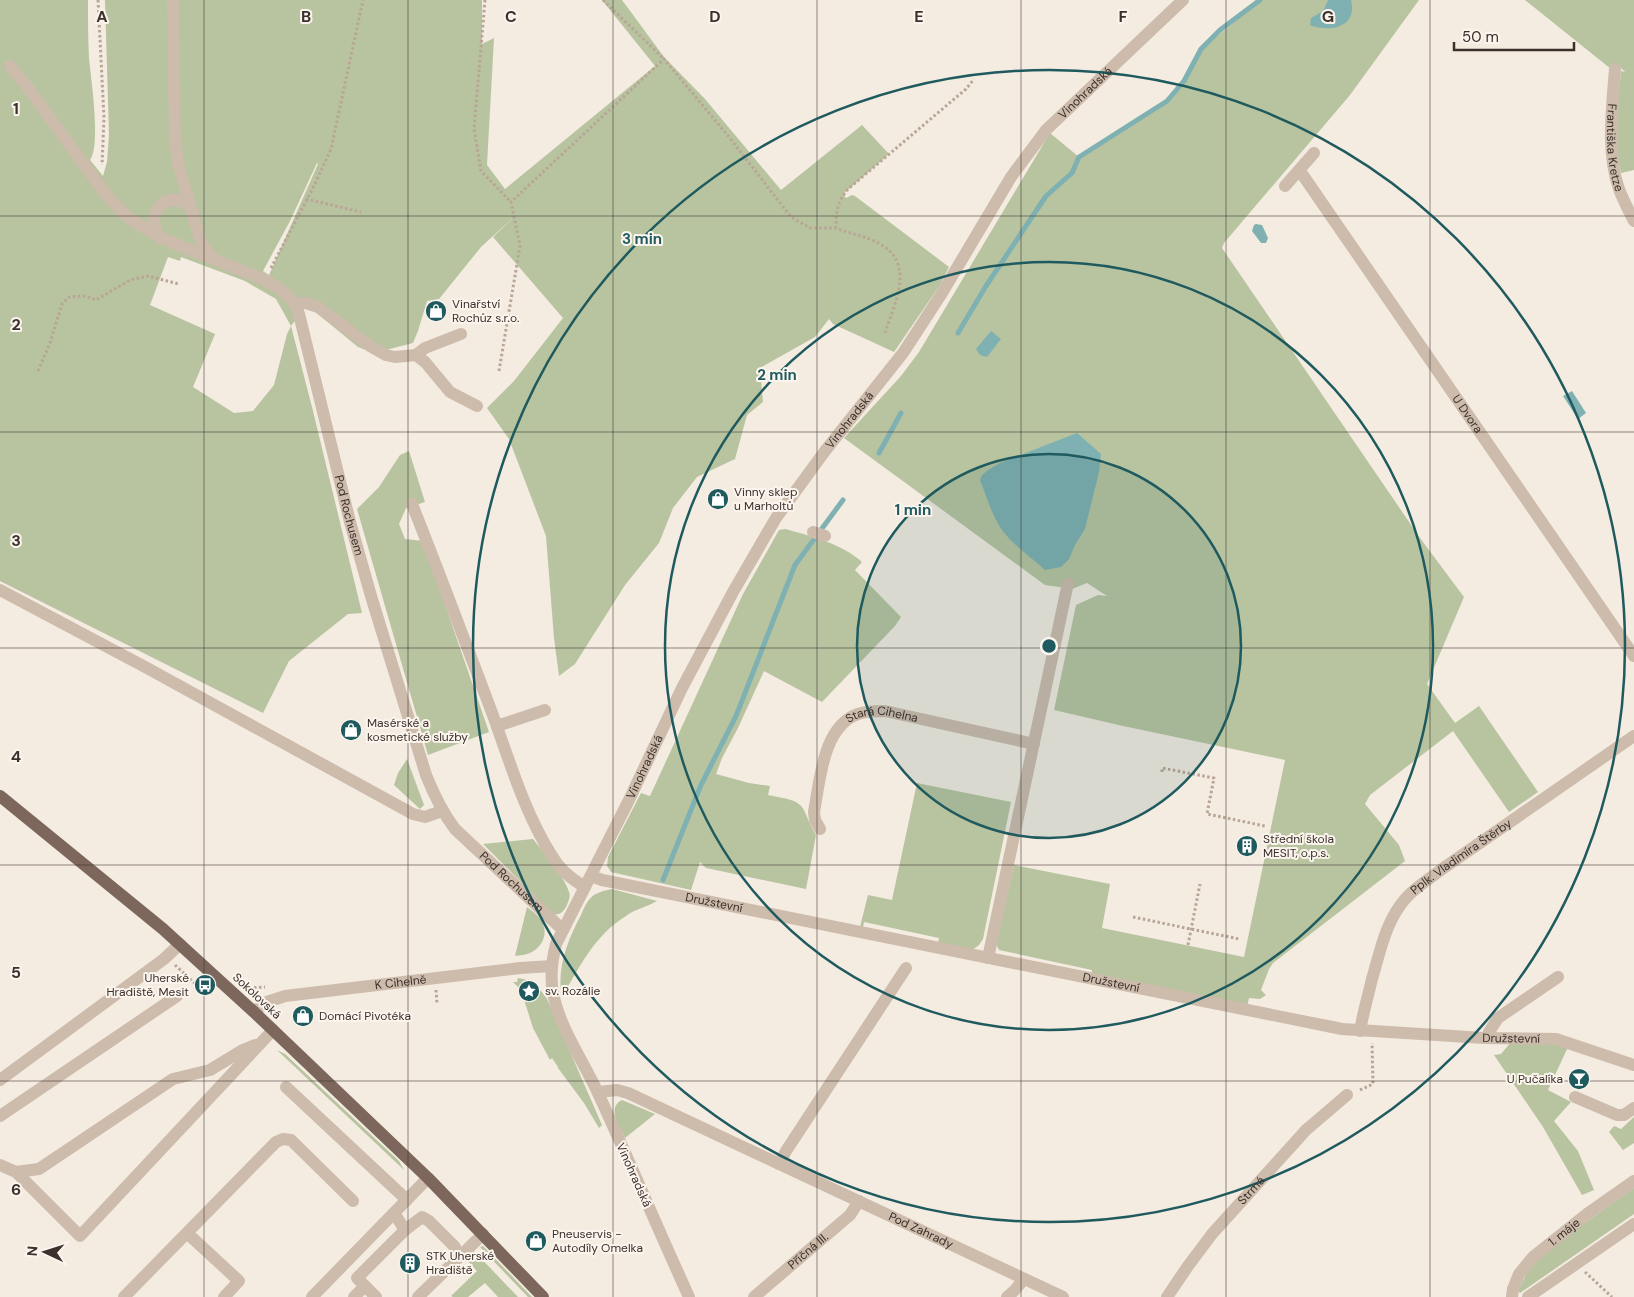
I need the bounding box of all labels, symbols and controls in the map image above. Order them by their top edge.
text: A [96,6,108,27]
text: B [301,6,311,27]
text: C [505,6,517,27]
text: D [709,6,721,27]
text: E [914,6,924,27]
text: F [1119,6,1128,27]
text: G [1322,6,1334,27]
scale bar [1454,20,1574,52]
text: 50 m [1462,27,1499,47]
street label: Vinohradská [1055,63,1116,122]
text: 1 [13,98,19,119]
street label: Františka Kretze [1603,103,1627,194]
text: 3 min [622,229,662,249]
place label: Vinařství Rochůz s.r.o. [452,296,519,326]
shop icon: Vinařství Rochůz s.r.o. [424,299,448,323]
text: 2 [11,314,21,335]
text: 2 min [757,365,797,385]
street label: Vinohradská [822,388,877,452]
street label: U Dvora [1448,392,1486,436]
street label: Pod Rochusem [331,473,367,557]
place label: Vinny sklep u Marholtů [734,484,797,514]
shop icon: Vinny sklep u Marholtů [706,487,730,511]
text: 1 min [895,500,931,520]
text: 3 [11,530,21,551]
centre of rings [1040,637,1058,655]
street label: Stará Cihelna [842,703,920,727]
place label: Masérské a kosmetické služby [367,715,468,745]
shop icon: Masérské a kosmetické služby [339,718,363,742]
street label: Vinohradská [623,732,667,801]
text: 4 [11,746,21,767]
street label: Pplk. Vladimíra Štěrby [1407,815,1515,898]
place label: Střední škola MESIT, o.p.s. [1263,831,1334,861]
building icon: Střední škola MESIT, o.p.s. [1235,834,1259,858]
street label: Pod Rochusem [476,848,547,916]
street label: Družstevní [684,889,744,916]
text: 5 [11,962,21,983]
street label: Sokolovská [229,969,285,1023]
street label: Družstevní [1081,969,1141,996]
place label: Uherské Hradiště, Mesit [106,970,189,1000]
street label: K Cihelně [374,971,427,993]
bus stop icon: Uherské Hradiště, Mesit [193,973,217,997]
place icon: sv. Rozálie [517,979,541,1003]
place label: sv. Rozálie [545,983,601,999]
shop icon: Domácí Pivotéka [291,1004,315,1028]
place label: Domácí Pivotéka [319,1008,411,1024]
street label: Družstevní [1482,1030,1541,1047]
bar icon: U Pučalíka [1567,1067,1591,1091]
place label: U Pučalíka [1507,1071,1563,1087]
street label: Vinohradská [613,1140,655,1210]
street label: Strmá [1234,1173,1268,1208]
text: 6 [11,1179,21,1200]
street label: Pod Zahrady [886,1208,956,1253]
street label: 1. máje [1545,1215,1583,1250]
place label: Pneuservis - Autodíly Omelka [552,1226,643,1256]
north arrow [20,1227,70,1277]
shop icon: Pneuservis - Autodíly Omelka [524,1229,548,1253]
street label: Příčná III. [784,1229,832,1273]
text: N [23,1245,41,1257]
place label: STK Uherské Hradiště [426,1248,494,1278]
building icon: STK Uherské Hradiště [398,1251,422,1275]

